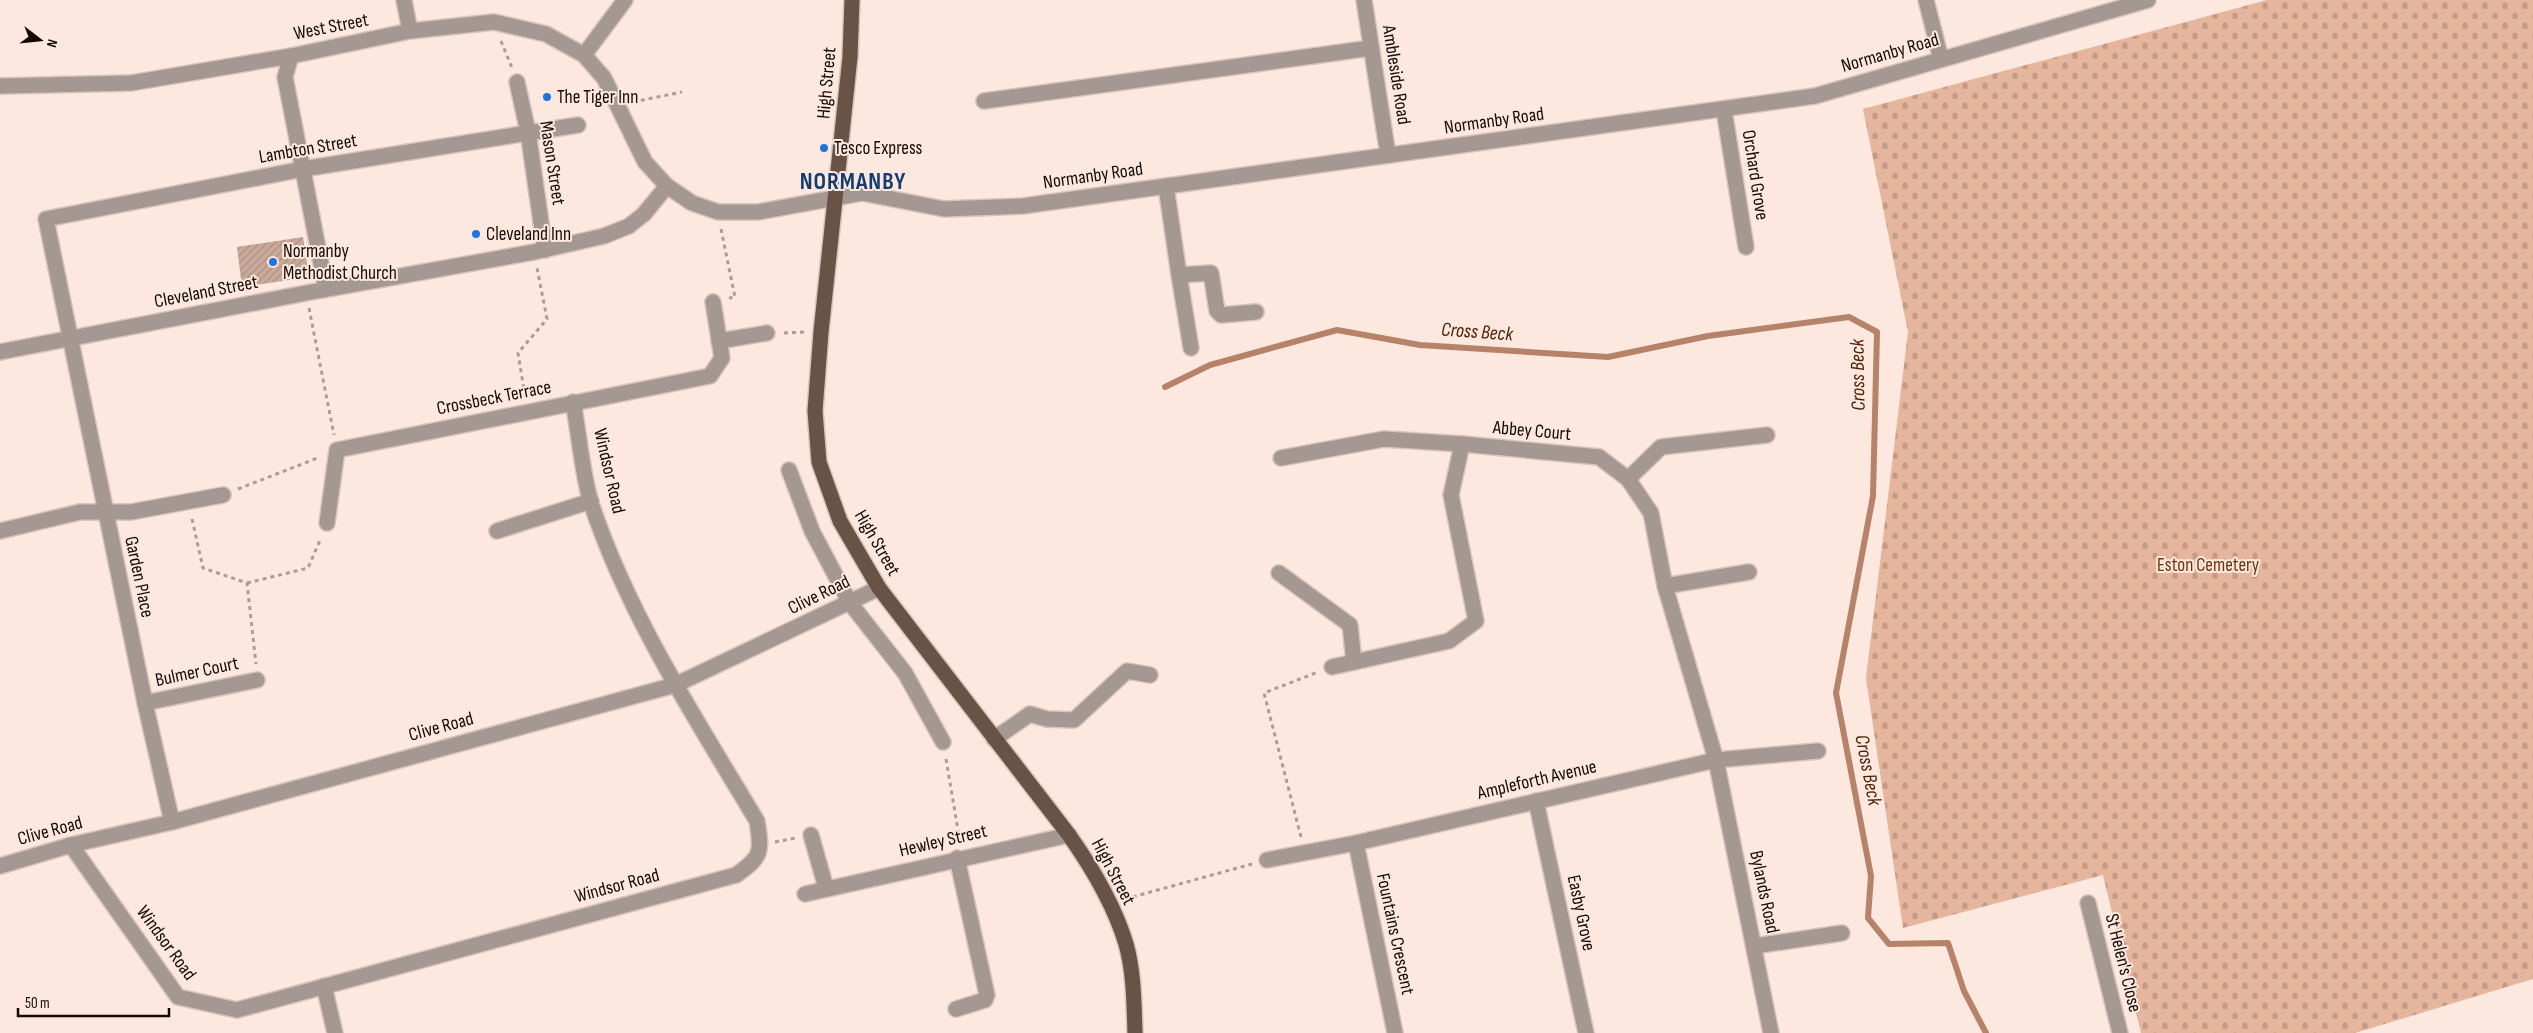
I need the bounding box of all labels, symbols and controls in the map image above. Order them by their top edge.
street label: West Street [292,8,370,45]
north arrow [15,15,65,65]
street label: Ambleside Road [1377,23,1415,126]
street label: Normanby Road [1839,28,1941,78]
text: N [43,38,61,49]
street label: High Street [812,46,842,120]
place label: The Tiger Inn [557,86,638,109]
marker: The Tiger Inn [541,91,553,103]
street label: Normanby Road [1443,103,1545,139]
street label: Mason Street [534,119,570,207]
street label: Orchard Grove [1737,128,1773,222]
street label: Lambton Street [257,129,359,169]
place label: Tesco Express [834,137,923,160]
marker: Tesco Express [818,142,830,154]
street label: Normanby Road [1042,158,1144,194]
district label: NORMANBY [800,167,906,196]
place label: Cleveland Inn [486,223,571,246]
marker: Cleveland Inn [470,228,482,240]
place label: Normanby Methodist Church [283,240,397,285]
marker: Normanby Methodist Church [267,256,279,268]
street label: Cleveland Street [152,271,260,313]
water label: Cross Beck [1440,318,1514,347]
water label: Cross Beck [1845,338,1871,411]
street label: Crossbeck Terrace [435,376,553,420]
street label: Abbey Court [1491,416,1572,446]
street label: Windsor Road [588,426,630,516]
street label: High Street [849,506,905,580]
street label: Garden Place [119,534,159,620]
park label: Eston Cemetery [2157,554,2260,577]
street label: Clive Road [784,570,854,620]
street label: Bulmer Court [153,652,241,692]
street label: Clive Road [406,707,476,747]
water label: Cross Beck [1849,732,1887,808]
street label: Ampleforth Avenue [1474,755,1599,805]
street label: Clive Road [15,811,85,851]
street label: Hewley Street [897,820,989,862]
street label: High Street [1086,835,1140,909]
street label: Bylands Road [1744,849,1784,935]
street label: Windsor Road [572,864,662,908]
street label: Fountains Crescent [1371,871,1419,997]
street label: Easby Grove [1562,873,1600,953]
street label: Windsor Road [131,901,201,985]
street label: St Helen's Close [2100,911,2146,1015]
scale bar [18,986,169,1018]
text: 50 m [25,994,50,1013]

